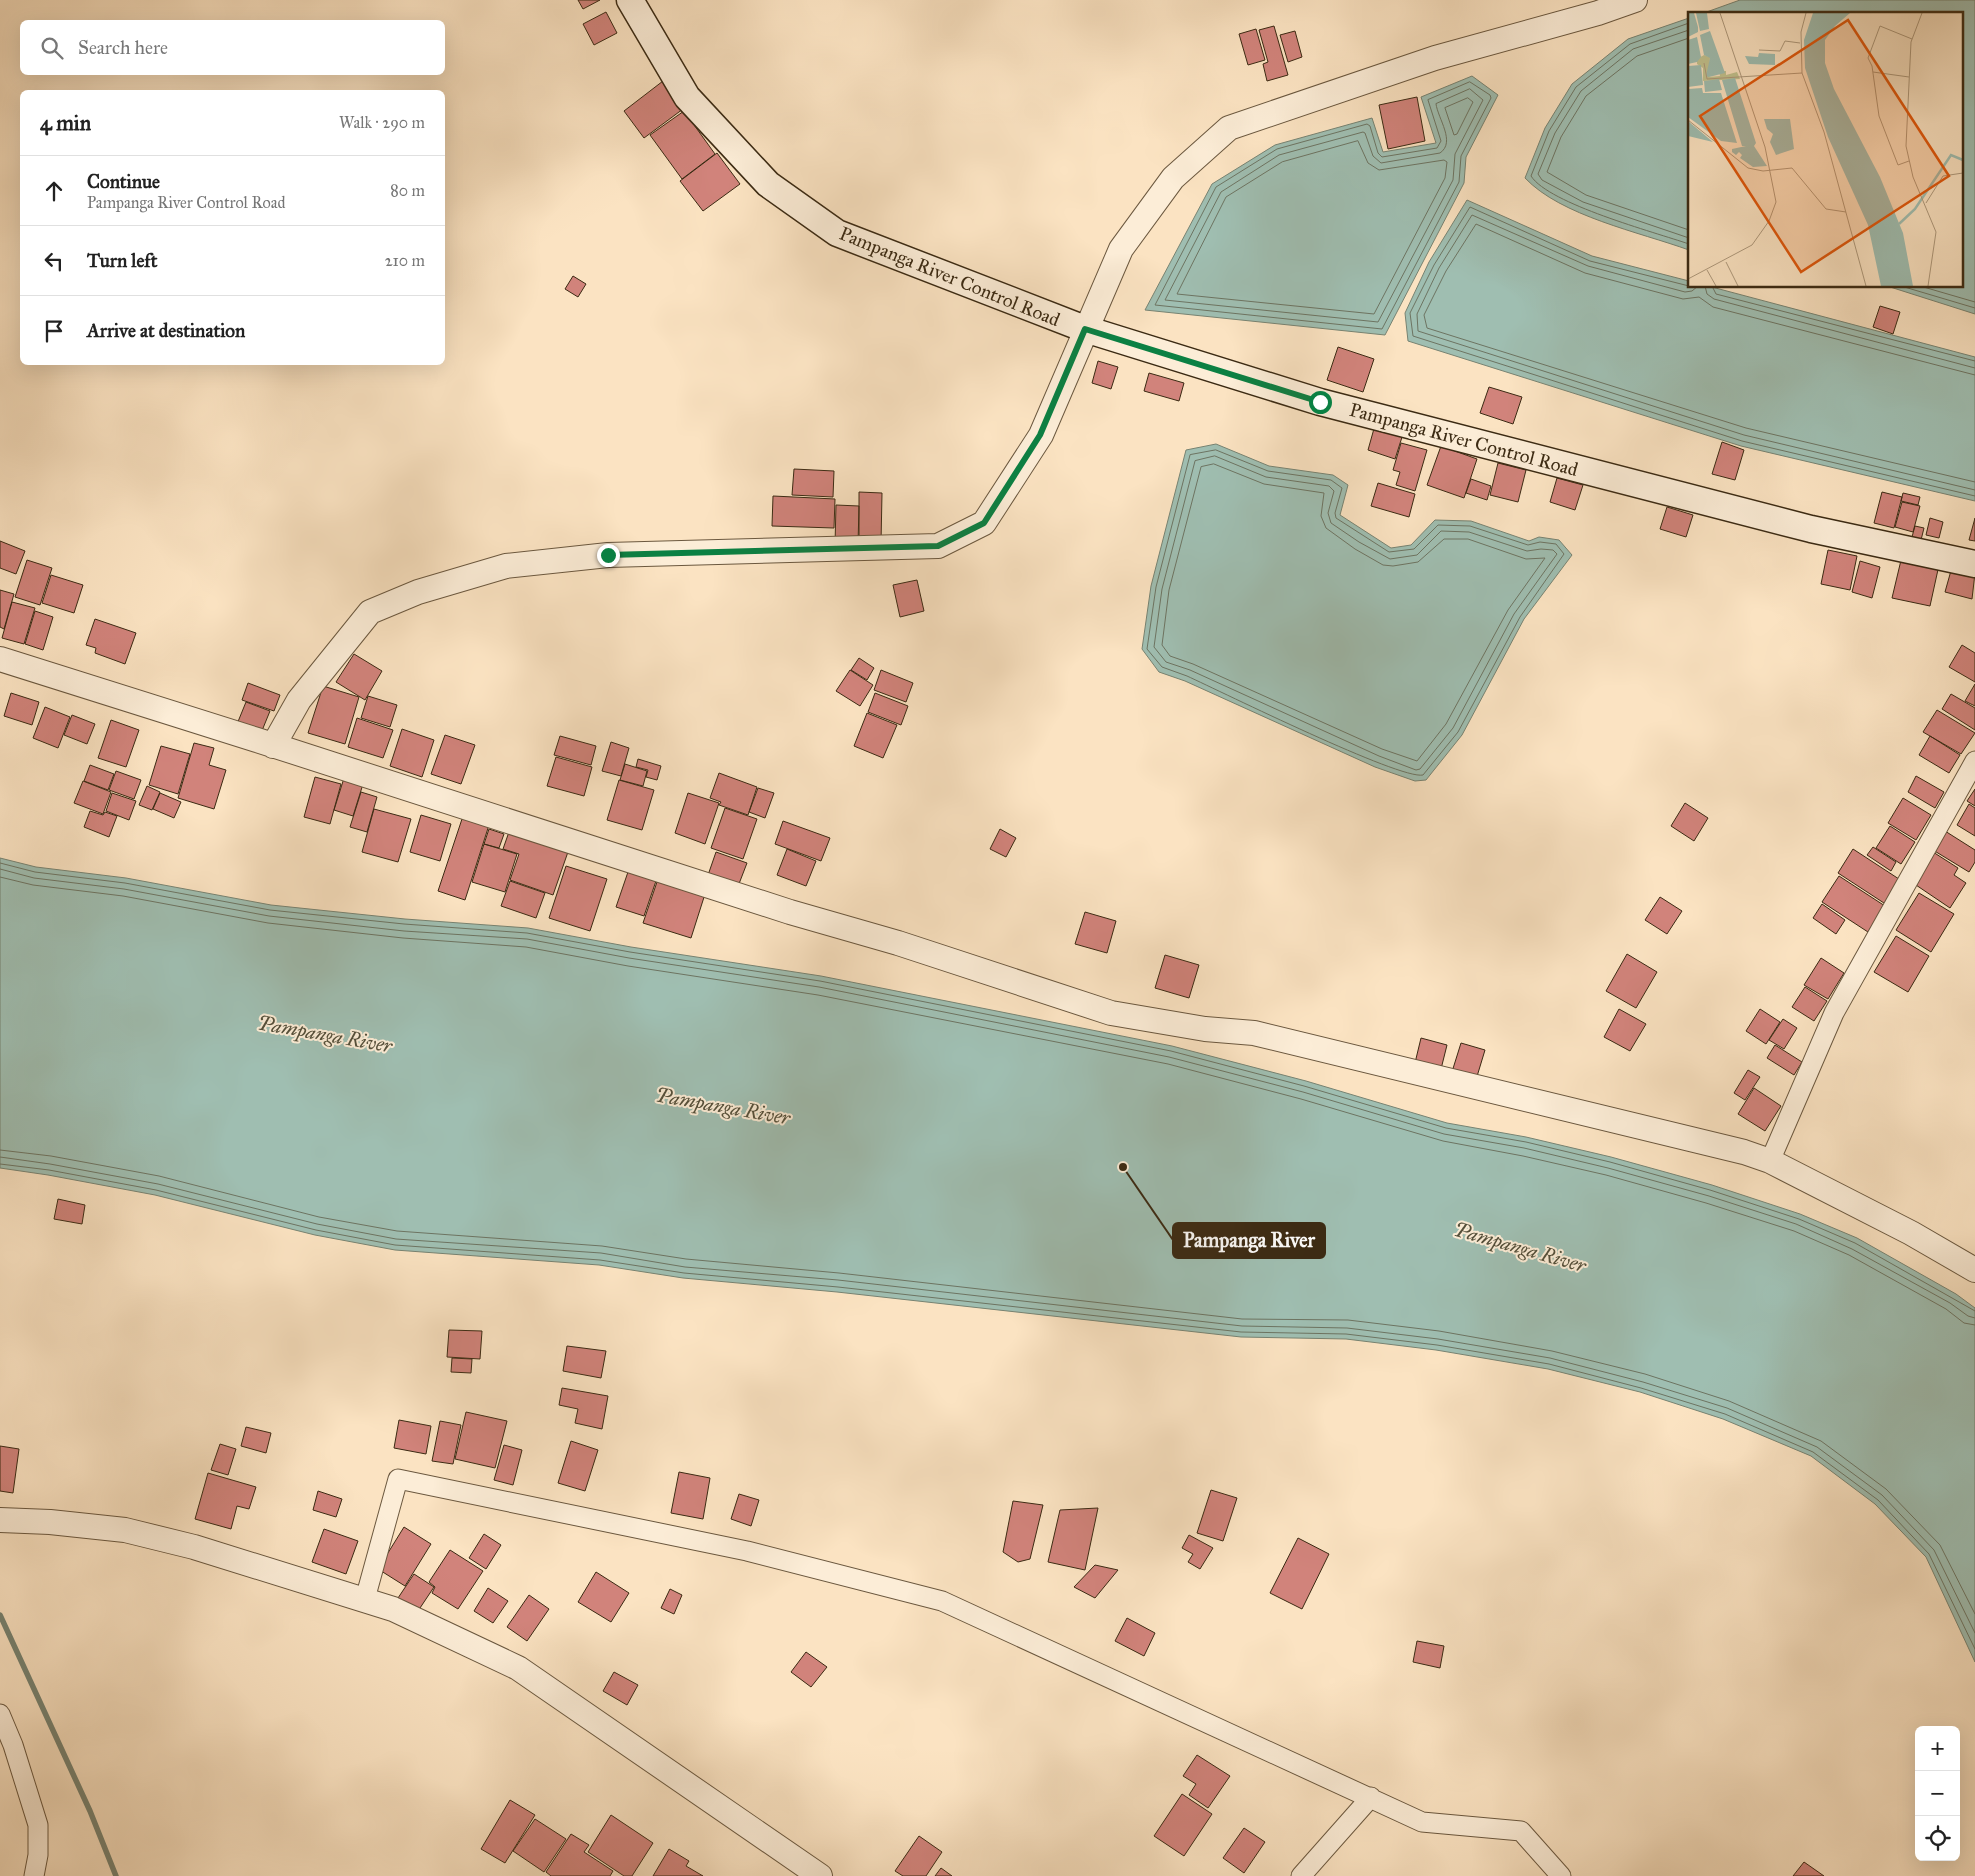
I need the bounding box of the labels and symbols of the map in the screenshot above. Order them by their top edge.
inset map [1688,12,1962,288]
street label: Pampanga River Control Road [836,222,1064,332]
route start [1309,391,1332,414]
street label: Pampanga River Control Road [1347,398,1581,482]
route end [597,544,620,567]
water label: Pampanga River [256,1010,396,1059]
water label: Pampanga River [654,1082,794,1131]
water label: Pampanga River [1451,1217,1590,1279]
callout: Pampanga River [1173,1223,1325,1258]
text: Pampanga River [1183,1228,1316,1253]

